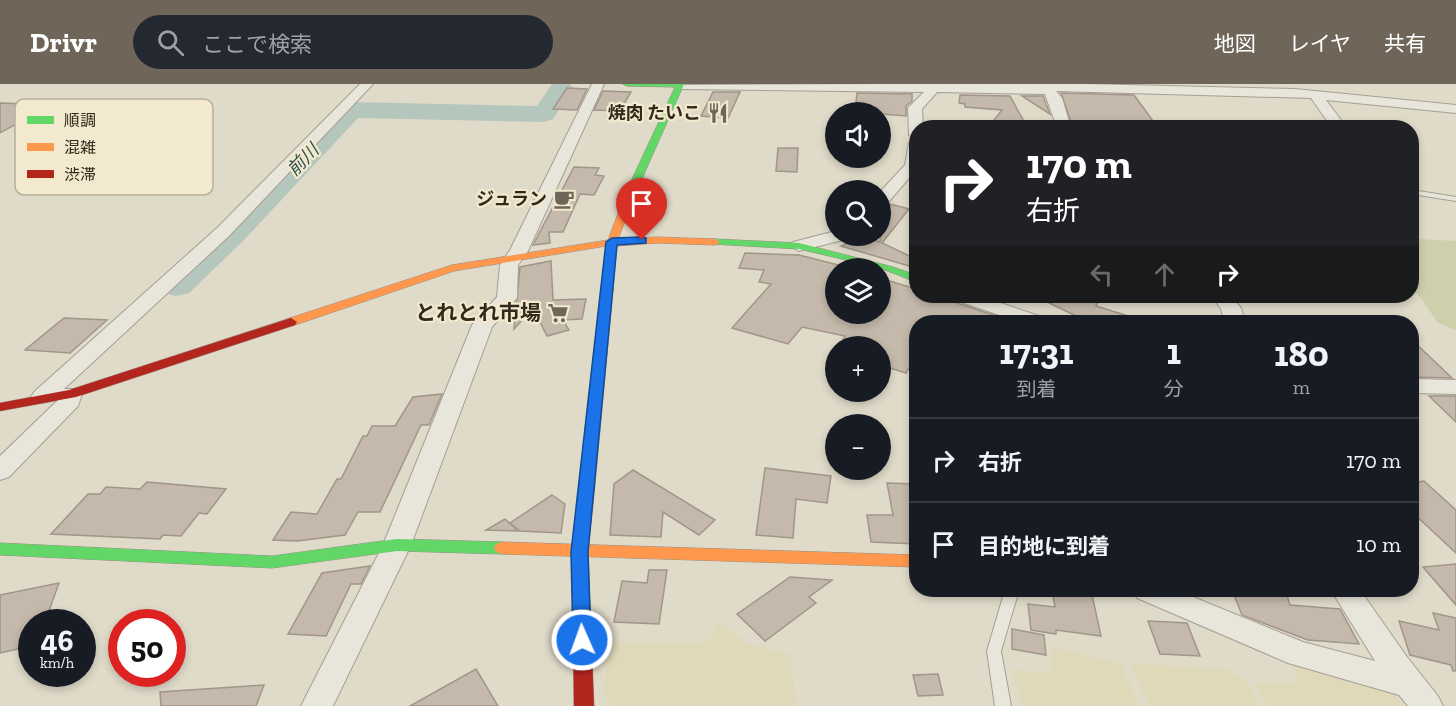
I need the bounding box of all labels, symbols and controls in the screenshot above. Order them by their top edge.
search box [133,15,553,69]
text: Drivr [30,26,97,59]
icon: search [154,26,187,59]
text: ここで検索 [202,31,312,58]
text: 地図 [1214,31,1256,56]
text: レイヤ [1289,31,1351,56]
text: 共有 [1384,31,1426,56]
legend [15,99,213,195]
restaurant icon: 焼肉 たいこ [706,101,730,125]
place label: 焼肉 たいこ [608,102,701,124]
map controls [825,102,891,480]
button: sound [825,102,891,168]
text: 順調 [64,111,96,130]
text: 混雑 [64,138,96,157]
water label: 前川 [283,138,325,181]
text: 170 m [1026,138,1132,189]
icon: right [927,144,1005,222]
text: 渋滞 [64,165,96,184]
pin [616,178,667,240]
button: search [825,180,891,246]
cafe icon: ジュラン [552,187,576,211]
icon: arrive [625,187,658,220]
place label: ジュラン [476,188,547,210]
text: 右折 [1026,195,1080,227]
button: layers [825,258,891,324]
icon: left [1085,258,1118,291]
icon: ahead [1148,258,1181,291]
icon: right [1211,258,1244,291]
place label: とれとれ市場 [415,300,541,325]
supermarket icon: とれとれ市場 [546,301,570,325]
text: 17:31 [999,330,1074,373]
text: 1 [1167,330,1181,373]
text: 180 [1274,332,1329,375]
button: + [825,336,891,402]
text: m [1293,375,1310,399]
text: 到着 [1016,377,1056,401]
text: 分 [1164,377,1184,401]
button: − [825,414,891,480]
icon: right [927,444,960,477]
text: 170 m [1346,447,1401,474]
text: 右折 [978,449,1022,476]
icon: arrive [927,528,960,561]
text: 10 m [1356,531,1401,558]
text: 目的地に到着 [978,533,1110,560]
position arrow [550,608,614,672]
speed limit sign: 50 [108,609,186,687]
text: 46 [40,623,74,659]
text: km/h [40,654,74,672]

